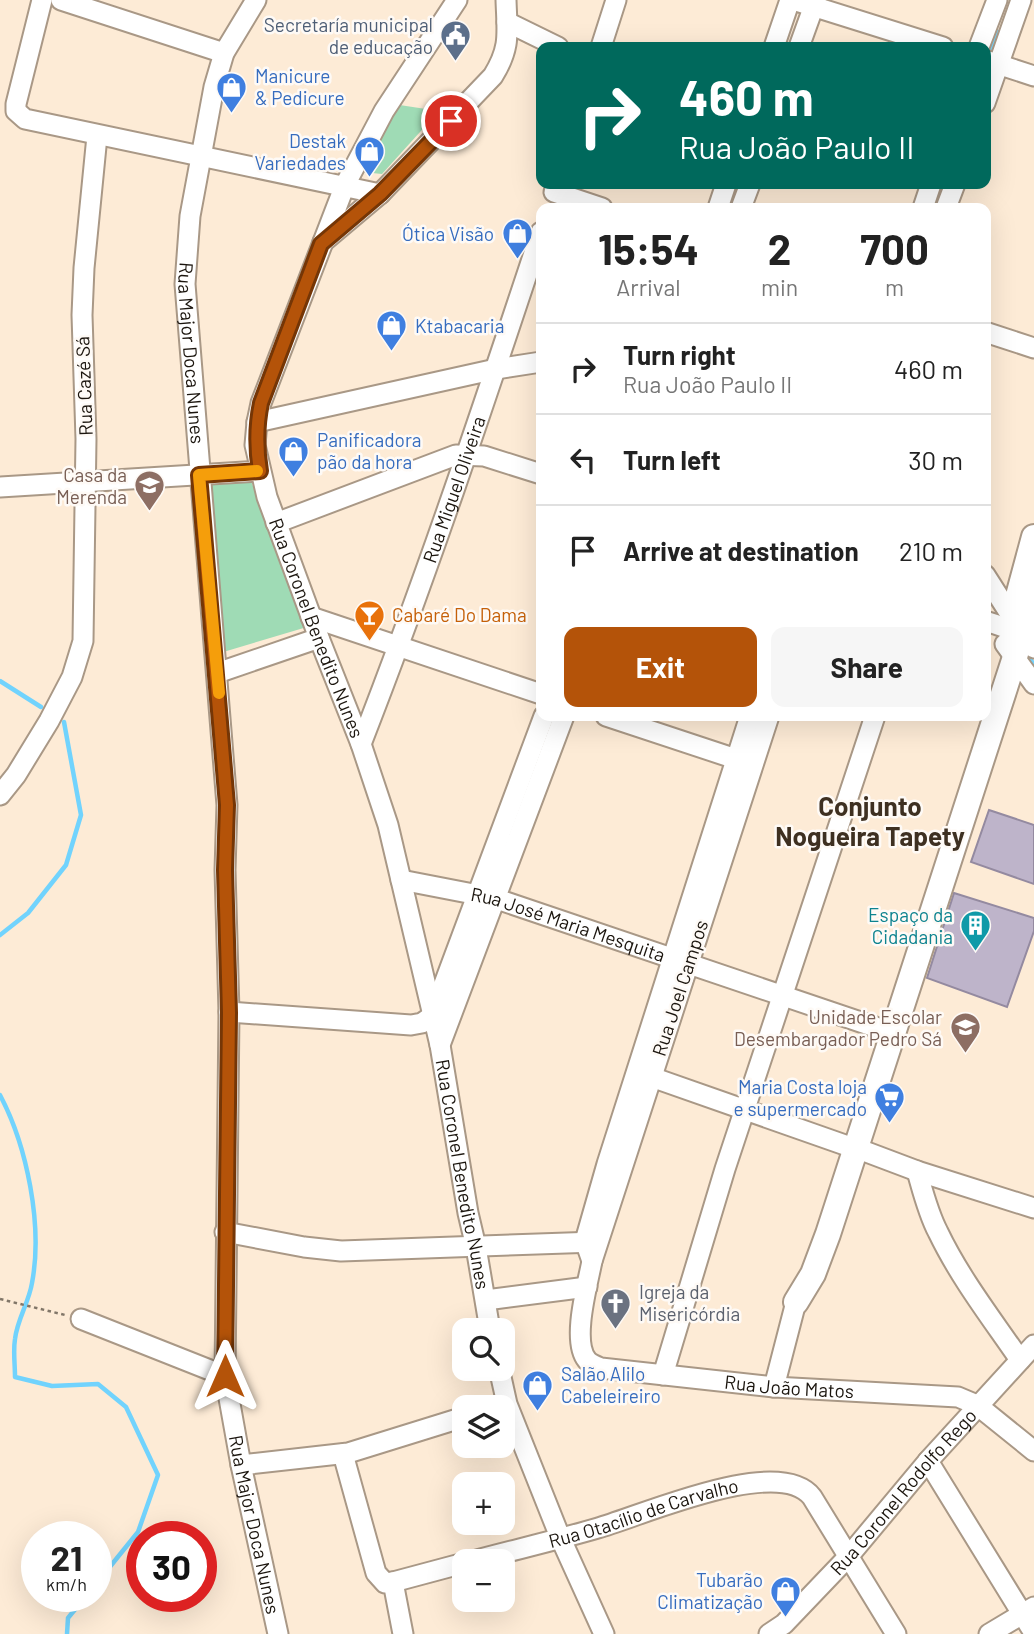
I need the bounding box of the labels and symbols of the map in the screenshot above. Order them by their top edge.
place label: Secretaría municipal de educação [264,13,433,58]
public building icon: Secretaría municipal de educação [439,19,473,63]
place label: Manicure & Pedicure [255,64,345,109]
shop icon: Manicure & Pedicure [215,70,249,114]
pin [421,91,481,151]
place label: Destak Variedades [255,129,346,174]
shop icon: Destak Variedades [352,135,386,179]
shop icon: Ótica Visão [500,217,534,261]
place label: Ótica Visão [402,222,494,245]
street label: Rua Major Doca Nunes [174,261,210,445]
shop icon: Ktabacaria [375,309,409,353]
place label: Ktabacaria [415,314,504,337]
street label: Rua Cazé Sá [70,336,97,436]
street label: Rua Miguel Oliveira [417,413,490,566]
place label: Panificadora pão da hora [317,428,422,473]
shop icon: Panificadora pão da hora [277,434,311,478]
place label: Casa da Merenda [56,463,127,508]
school or university icon: Casa da Merenda [133,469,167,513]
street label: Rua Coronel Benedito Nunes [265,515,369,741]
bar icon: Cabaré Do Dama [352,598,386,642]
place label: Cabaré Do Dama [392,603,527,626]
district label: Conjunto Nogueira Tapety [775,790,965,851]
street label: Rua José Maria Mesquita [469,882,668,966]
place label: Espaço da Cidadania [868,903,953,948]
building icon: Espaço da Cidadania [959,909,993,953]
street label: Rua Joel Campos [647,917,712,1059]
place label: Unidade Escolar Desembargador Pedro Sá [734,1005,942,1050]
school or university icon: Unidade Escolar Desembargador Pedro Sá [948,1011,982,1055]
street label: Rua Coronel Benedito Nunes [432,1057,495,1291]
place label: Maria Costa loja e supermercado [734,1075,867,1120]
supermarket icon: Maria Costa loja e supermercado [873,1081,907,1125]
place label: Igreja da Misericórdia [639,1280,740,1325]
church icon: Igreja da Misericórdia [599,1286,633,1330]
position arrow [188,1339,262,1413]
place label: Salão Alilo Cabeleireiro [561,1362,661,1407]
shop icon: Salão Alilo Cabeleireiro [521,1368,555,1412]
street label: Rua João Matos [723,1370,855,1402]
street label: Rua Coronel Rodolfo Rego [825,1404,981,1580]
street label: Rua Major Doca Nunes [225,1433,285,1616]
street label: Rua Otacílio de Carvalho [546,1473,740,1552]
speed limit sign: 30 [126,1521,217,1612]
place label: Tubarão Climatização [657,1568,763,1613]
shop icon: Tubarão Climatização [769,1574,803,1618]

